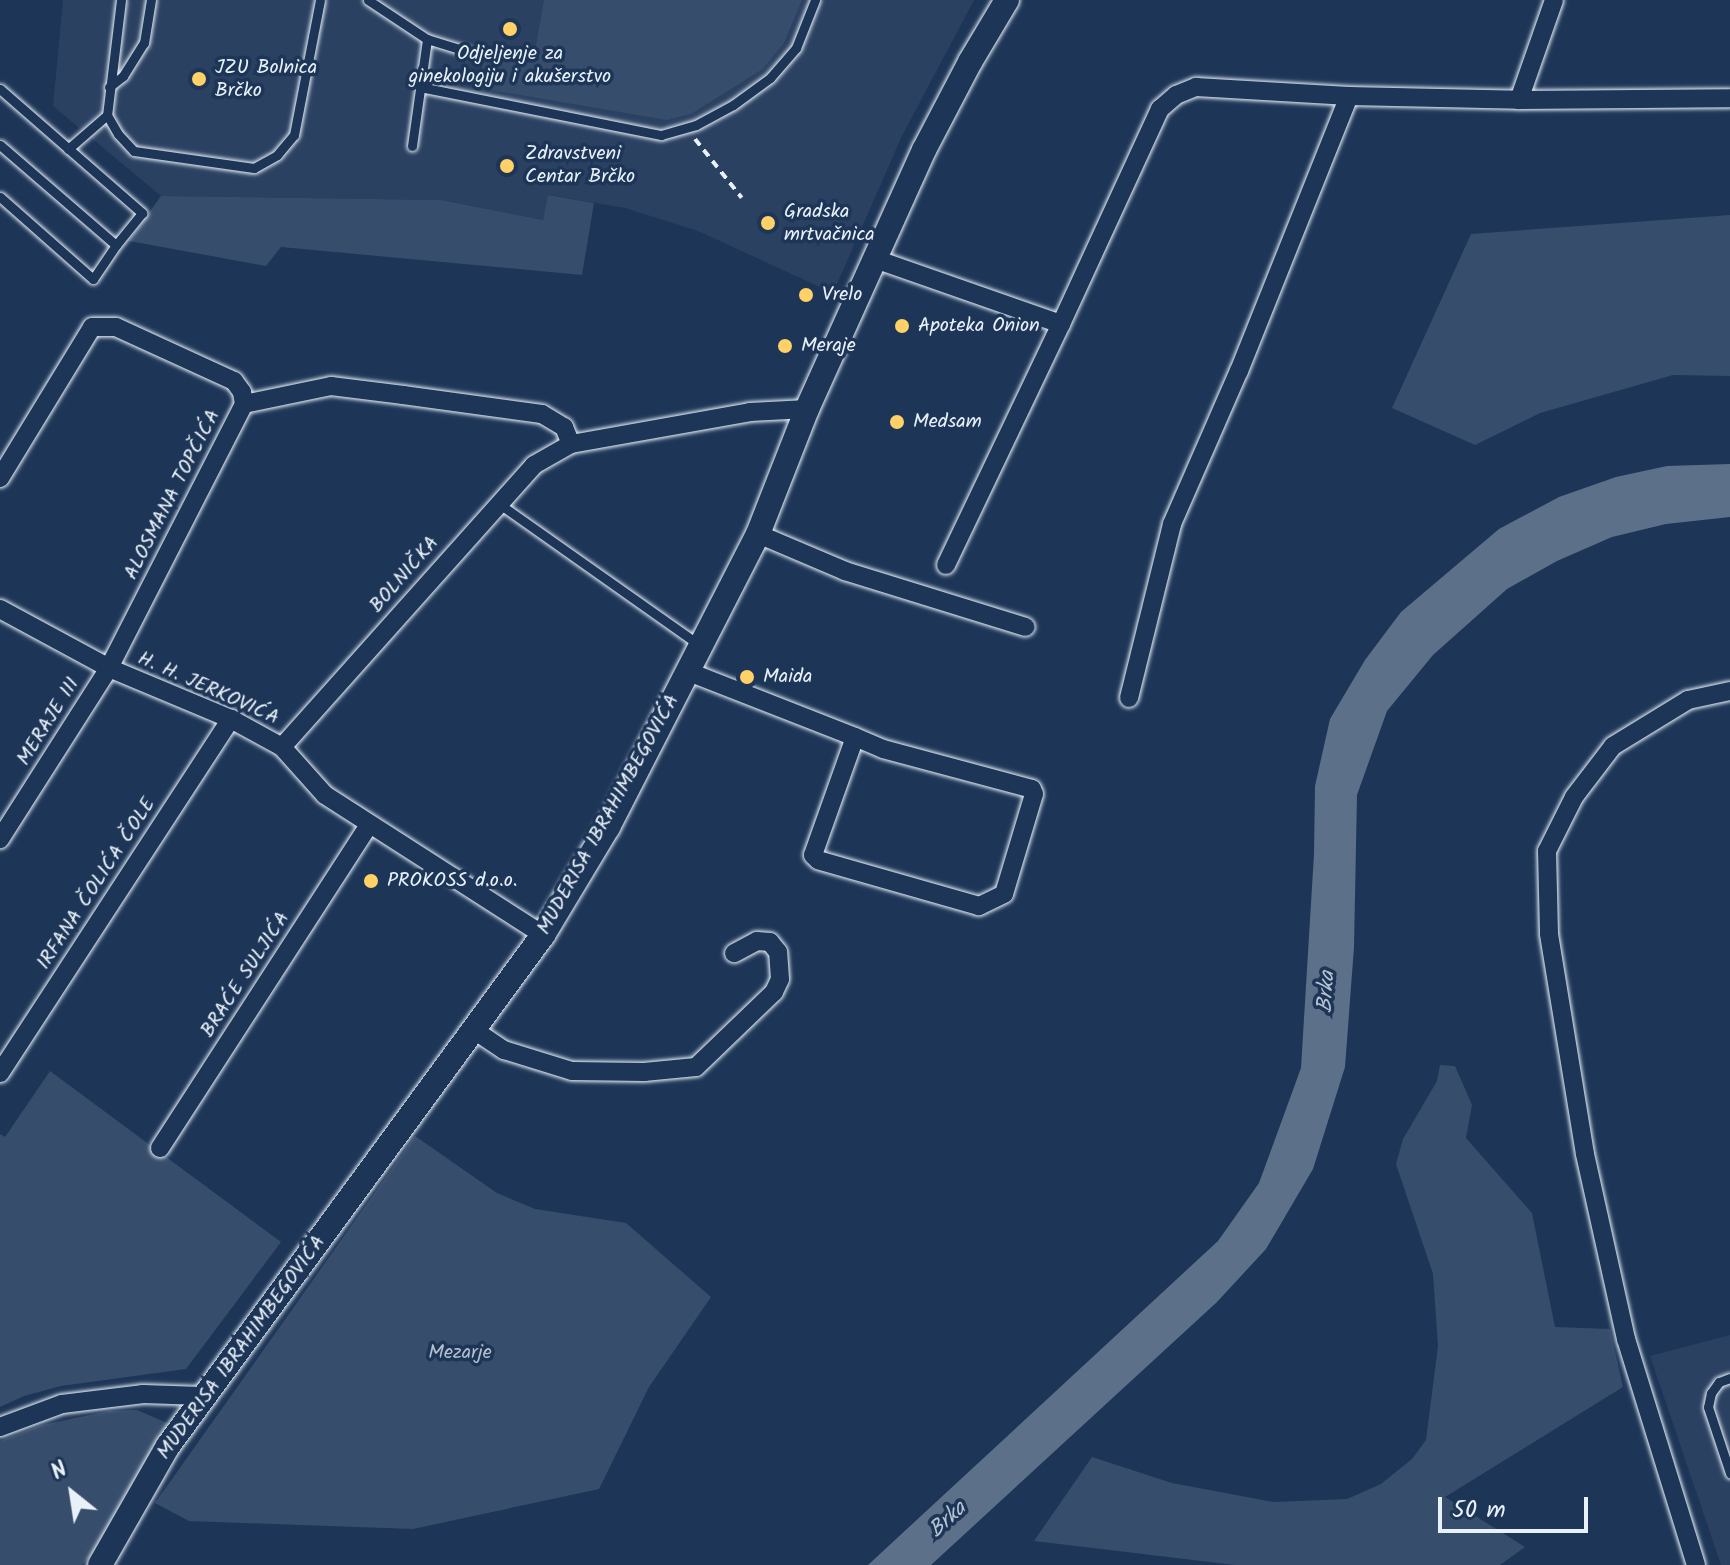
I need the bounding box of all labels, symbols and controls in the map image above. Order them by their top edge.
marker: Odjeljenje za ginekologiju i akušerstvo [501,20,519,38]
place label: Odjeljenje za ginekologiju i akušerstvo [409,42,611,89]
place label: JZU Bolnica Brčko [215,56,317,103]
marker: JZU Bolnica Brčko [190,70,208,88]
place label: Zdravstveni Centar Brčko [525,142,635,189]
marker: Zdravstveni Centar Brčko [496,155,518,177]
place label: Gradska mrtvačnica [784,200,875,247]
marker: Gradska mrtvačnica [759,214,777,232]
place label: Vrelo [822,283,862,307]
marker: Vrelo [797,286,815,304]
place label: Apoteka Onion [918,314,1040,338]
marker: Apoteka Onion [893,317,911,335]
place label: Meraje [801,334,856,358]
marker: Meraje [776,337,794,355]
street label: ALOSMANA TOPČIĆA [120,406,226,584]
place label: Medsam [913,410,982,434]
marker: Medsam [888,413,906,431]
street label: BOLNIČKA [365,532,445,618]
street label: H. H. JERKOVIĆA [134,647,282,731]
place label: Maida [763,665,812,689]
marker: Maida [738,668,756,686]
street label: MERAJE III [13,674,85,770]
street label: MUDERISA IBRAHIMBEGOVIĆA [533,691,685,939]
street label: IRFANA ČOLIĆA ČOLE [32,794,162,974]
place label: PROKOSS d.o.o. [387,869,517,893]
marker: PROKOSS d.o.o. [362,872,380,890]
street label: BRAĆE SULJIĆA [196,908,296,1042]
water label: Brka [1312,970,1342,1014]
street label: MUDERISA IBRAHIMBEGOVIĆA [153,1231,331,1465]
park label: Mezarje [428,1341,492,1365]
north arrow [32,1453,112,1533]
text: N [45,1453,75,1490]
scale bar [1442,1481,1592,1531]
text: 50 m [1452,1491,1506,1530]
water label: Brka [924,1496,972,1544]

